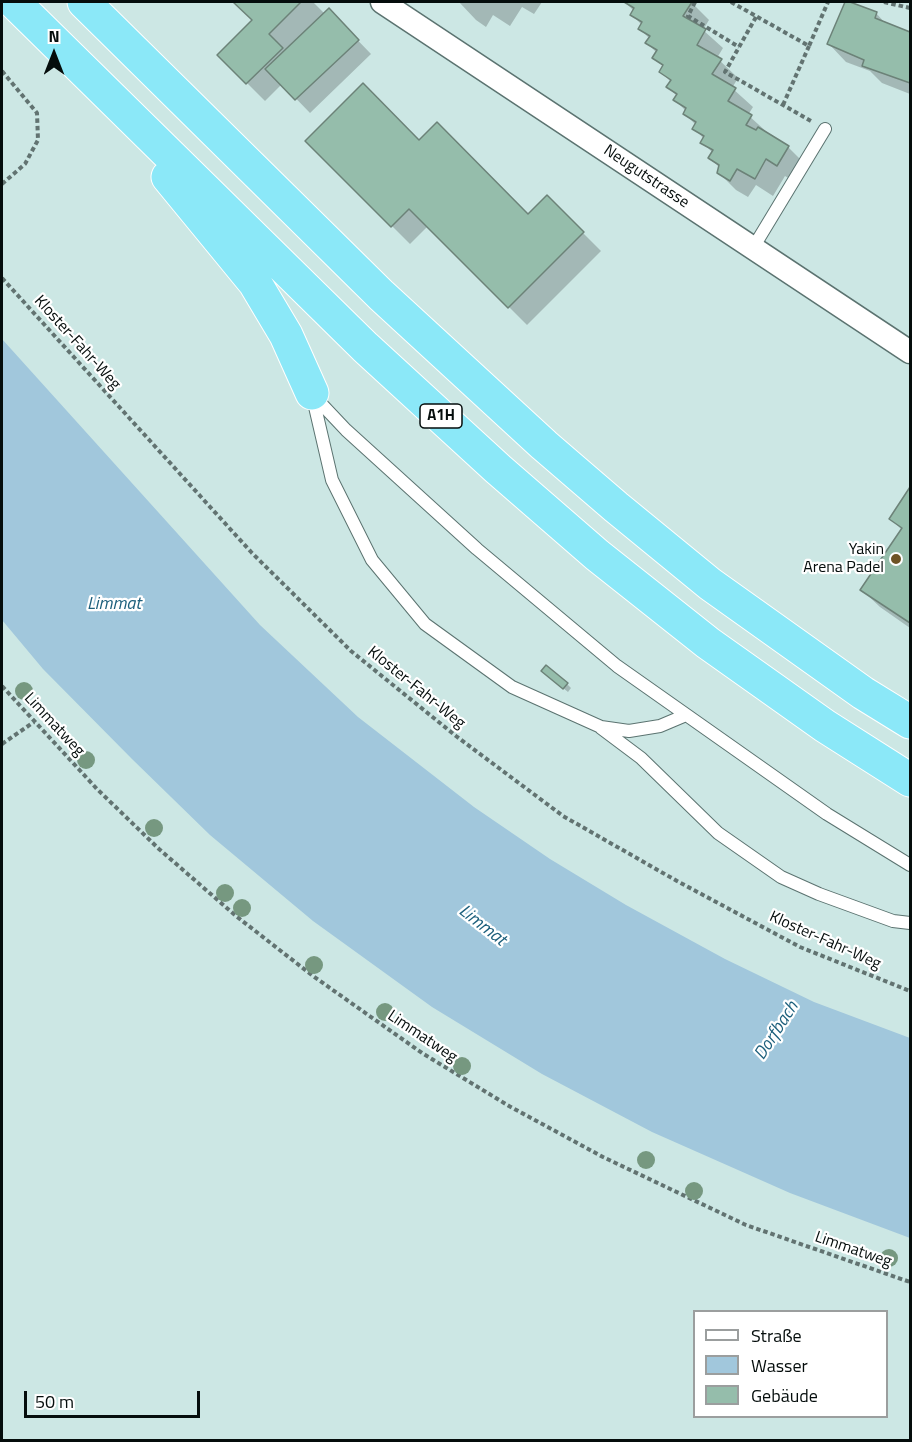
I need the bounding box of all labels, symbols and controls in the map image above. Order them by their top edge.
north arrow [24,24,84,84]
text: N [48,24,60,48]
street label: Neugutstrasse [600,141,692,213]
street label: Kloster-Fahr-Weg [30,292,124,394]
road number: A1H [420,404,462,428]
place label: Yakin Arena Padel [803,540,884,578]
marker: Yakin Arena Padel [889,552,903,566]
water label: Limmat [87,594,141,616]
street label: Kloster-Fahr-Weg [363,643,469,733]
street label: Limmatweg [20,689,88,761]
water label: Limmat [454,901,510,951]
street label: Kloster-Fahr-Weg [766,908,884,974]
water label: Dorfbach [750,998,804,1064]
street label: Limmatweg [383,1007,461,1067]
street label: Limmatweg [812,1228,894,1272]
legend [693,1310,888,1418]
text: Straße [751,1322,802,1349]
text: Wasser [751,1352,808,1379]
scale bar [27,1379,202,1417]
text: Gebäude [751,1382,818,1409]
text: 50 m [35,1388,74,1415]

